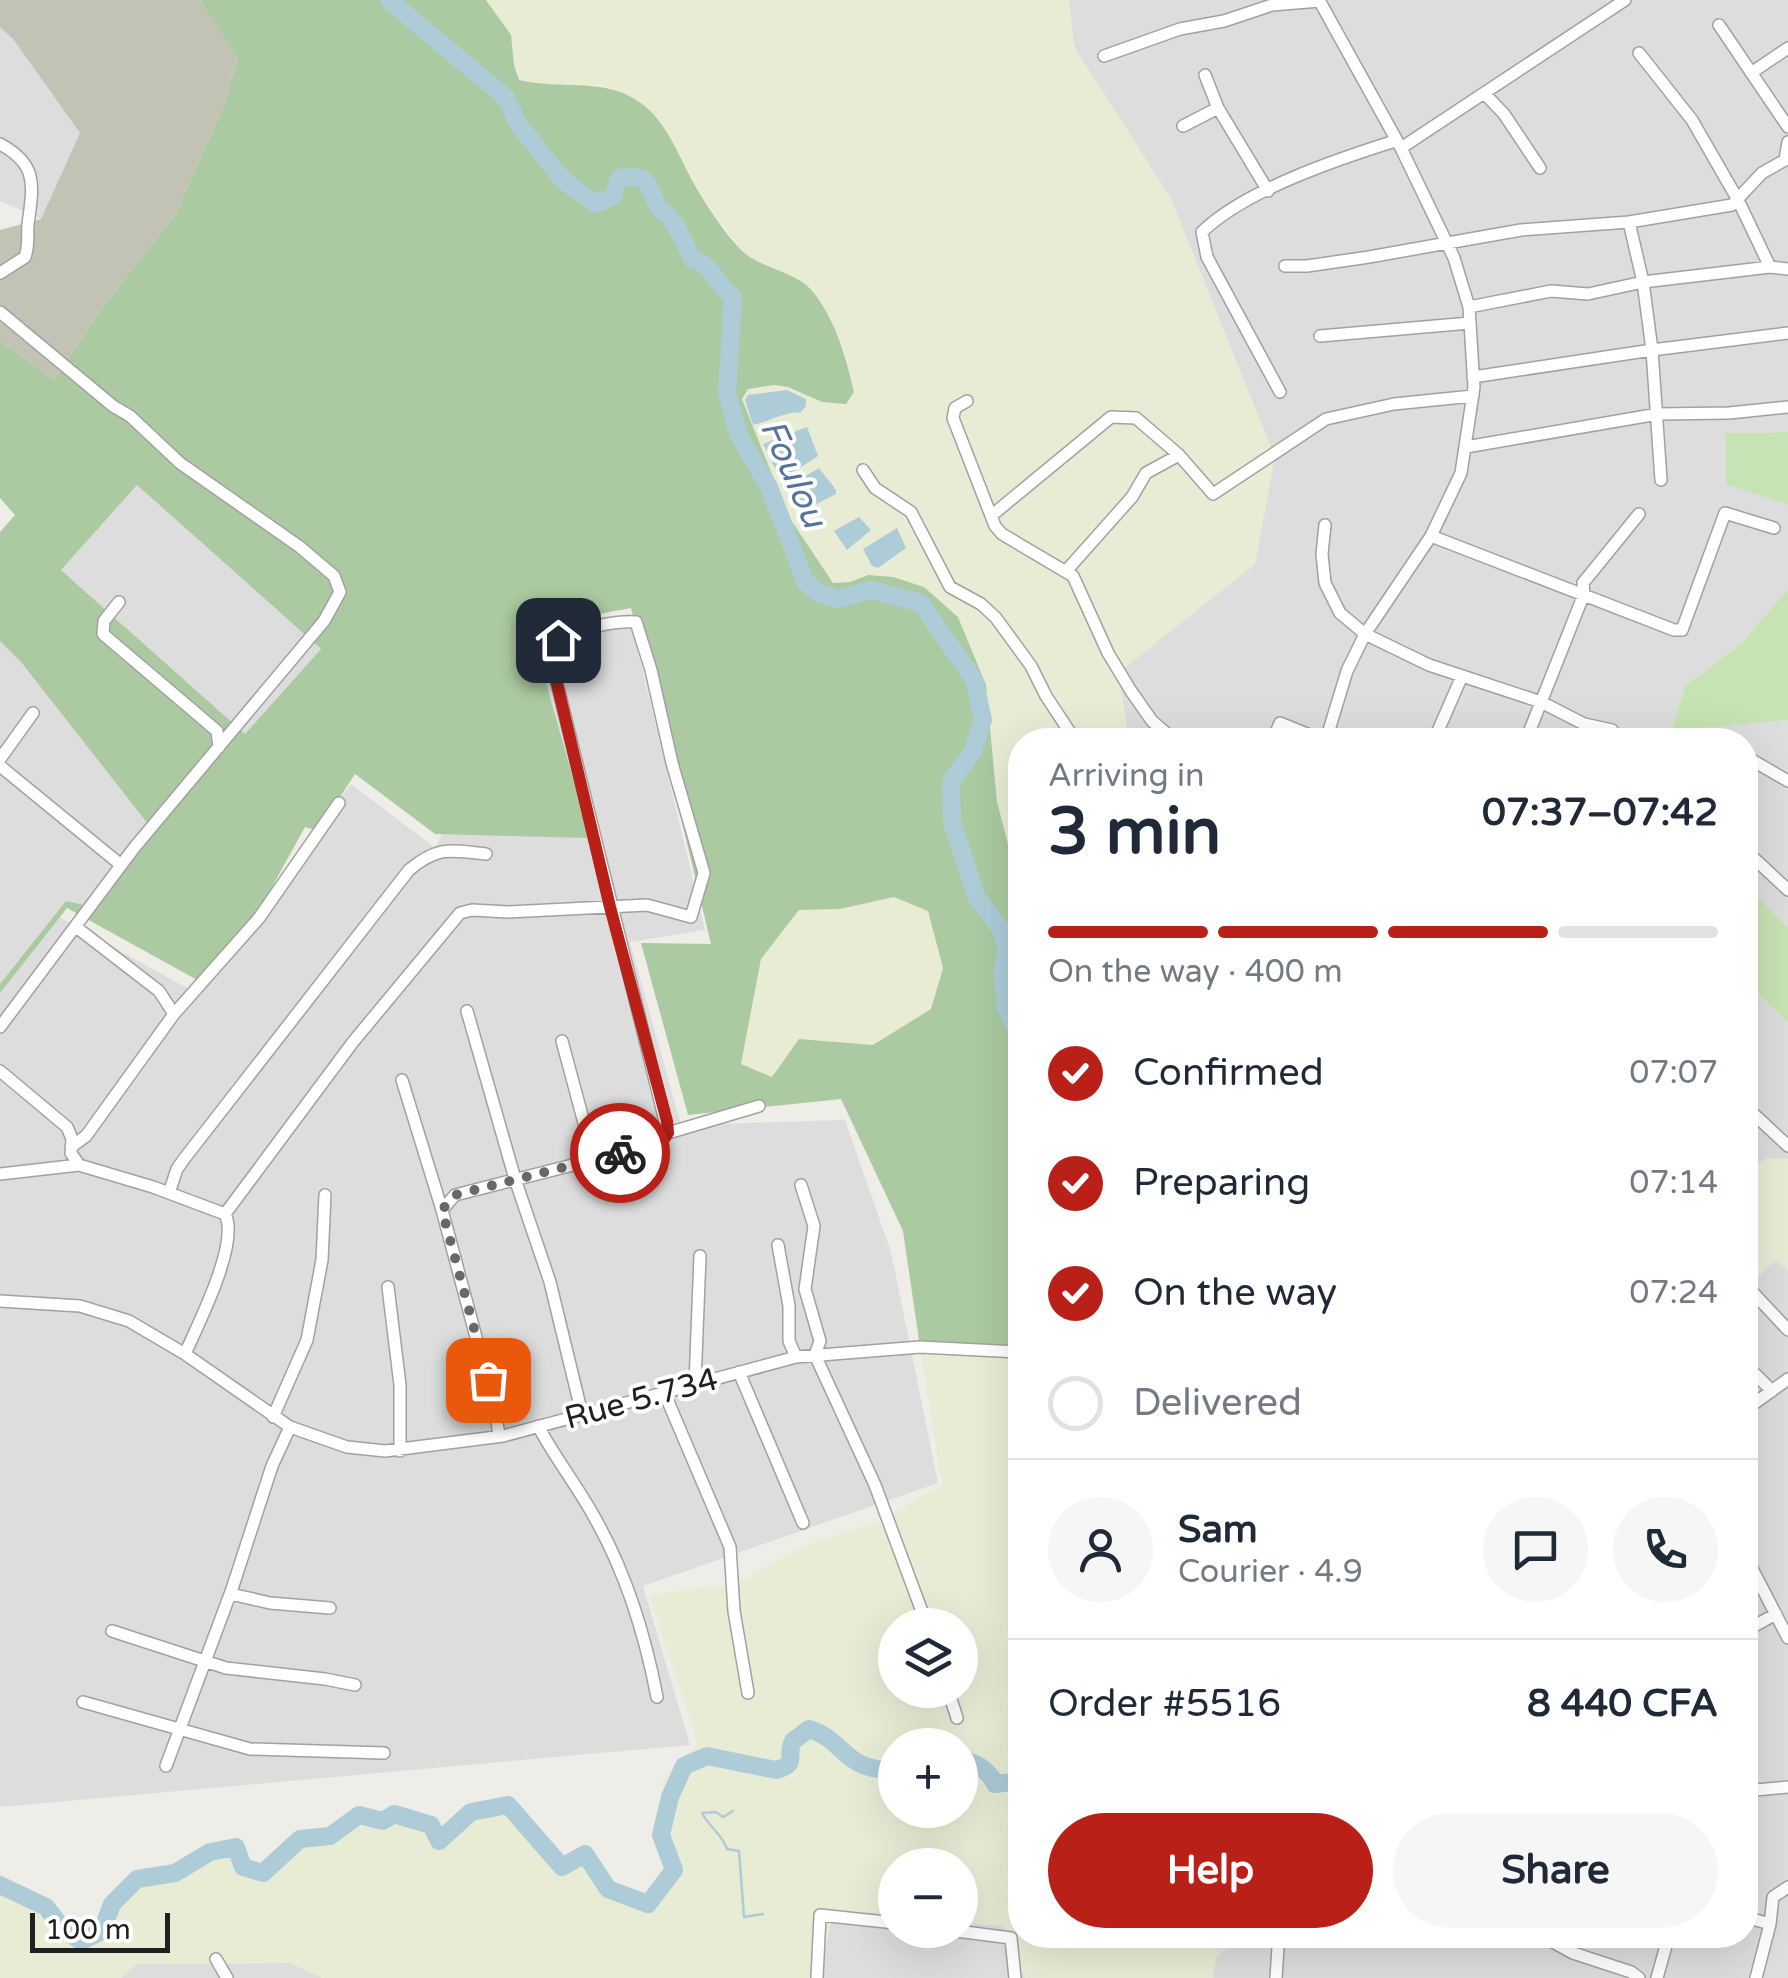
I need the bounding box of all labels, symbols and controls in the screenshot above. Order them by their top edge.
water label: Foulou [751,413,836,535]
pin [516,598,601,683]
icon: home [531,613,586,668]
text: Arriving in [1048,757,1205,795]
text: 07:37–07:42 [1482,790,1718,836]
text: 3 min [1048,793,1221,872]
text: On the way · 400 m [1048,953,1343,991]
icon: check [1048,1046,1103,1101]
text: Confirmed [1133,1050,1324,1096]
text: 07:07 [1629,1054,1718,1092]
courier [570,1103,670,1203]
icon: bike [593,1126,648,1181]
icon: check [1048,1156,1103,1211]
text: Preparing [1133,1160,1310,1206]
text: 07:14 [1629,1164,1718,1202]
icon: check [1048,1266,1103,1321]
text: On the way [1133,1270,1337,1316]
text: 07:24 [1629,1274,1718,1312]
pin [446,1338,531,1423]
icon: bag [461,1353,516,1408]
street label: Rue 5.734 [561,1360,722,1438]
text: Delivered [1133,1380,1302,1426]
button: person [1048,1497,1153,1602]
button: chat [1483,1497,1588,1602]
button: phone [1613,1497,1718,1602]
text: Sam [1178,1507,1258,1553]
text: Courier · 4.9 [1178,1553,1363,1591]
map controls [878,1608,978,1948]
button: layers [878,1608,978,1708]
text: Order #5516 [1048,1681,1281,1727]
text: 8 440 CFA [1527,1681,1718,1727]
button: + [878,1728,978,1828]
button: Help [1048,1813,1373,1928]
button: Share [1393,1813,1718,1928]
button: − [878,1848,978,1948]
scale bar [30,1908,170,1952]
text: 100 m [45,1913,131,1947]

